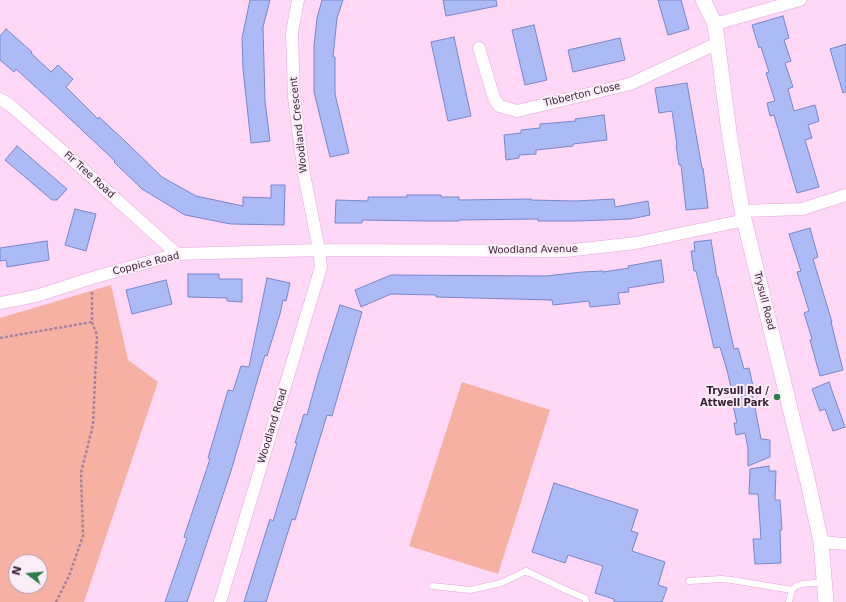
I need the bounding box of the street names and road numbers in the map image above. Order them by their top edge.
street label: Woodland Crescent [288,76,310,174]
street label: Tibberton Close [542,80,622,110]
street label: Fir Tree Road [61,149,117,201]
street label: Woodland Avenue [488,243,578,257]
street label: Coppice Road [111,250,181,278]
street label: Trysull Road [751,270,777,332]
street label: Woodland Road [256,387,290,465]

